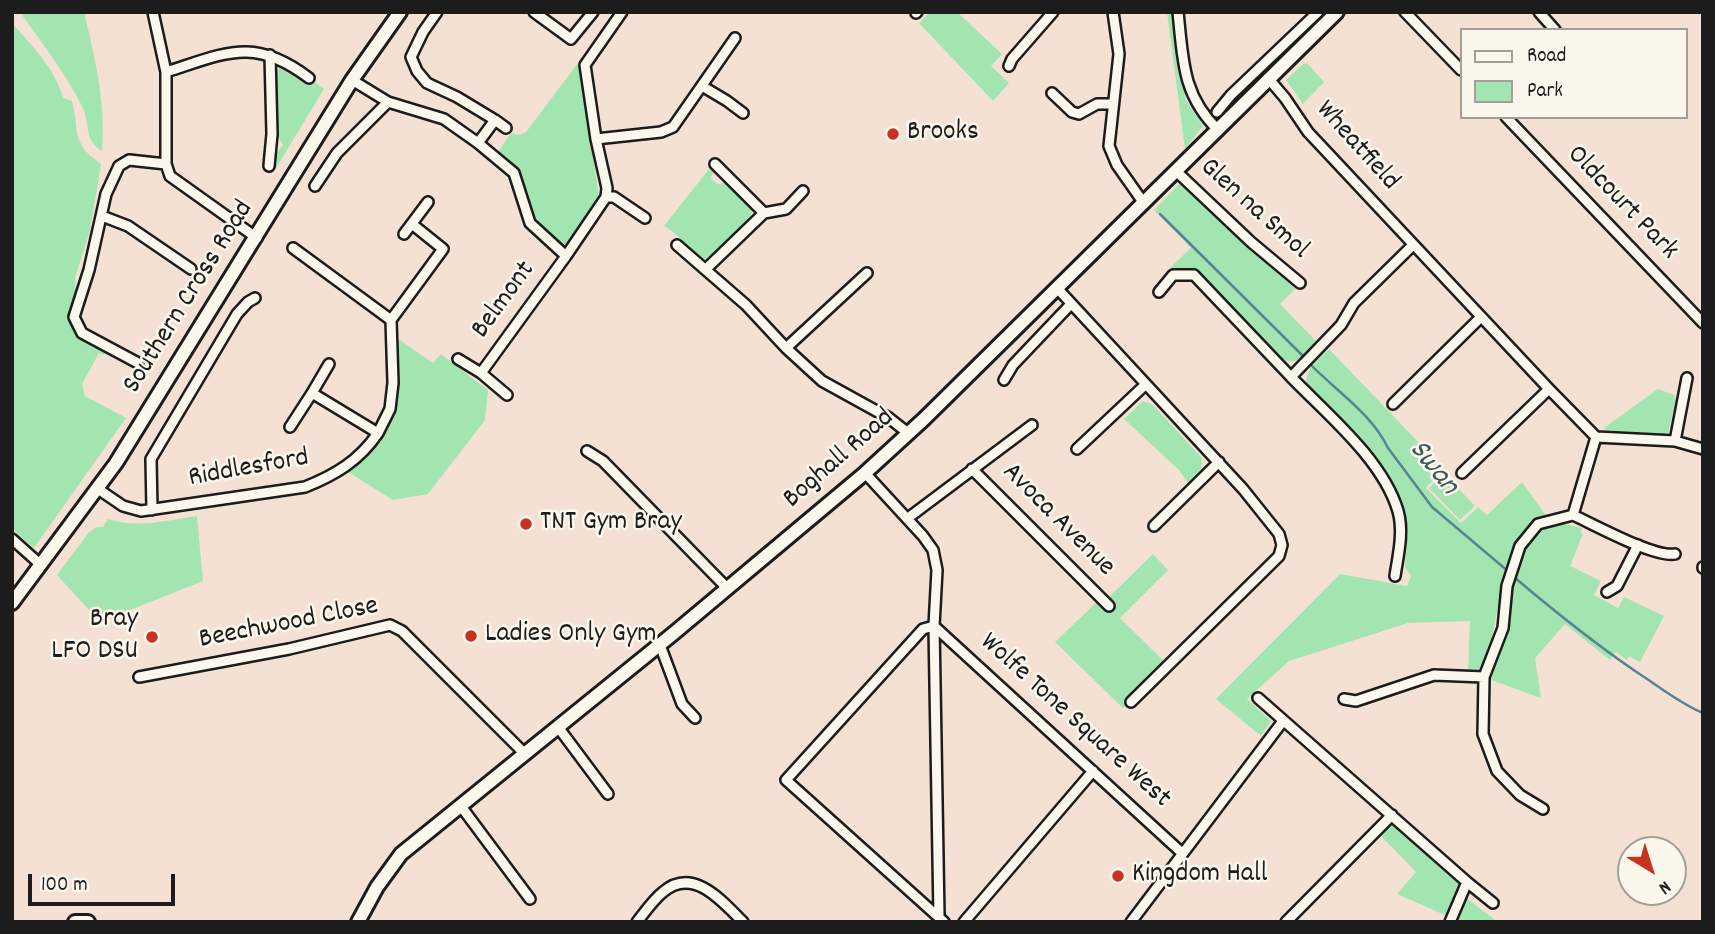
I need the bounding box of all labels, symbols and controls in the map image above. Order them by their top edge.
legend [1460,28,1687,119]
text: Road [1527,42,1566,72]
text: Park [1527,77,1563,107]
street label: Wheatfield [1307,95,1405,199]
place label: Brooks [907,117,979,151]
marker: Brooks [885,126,901,142]
street label: Oldcourt Park [1558,140,1684,268]
street label: Glen na Smol [1191,152,1315,268]
street label: Southern Cross Road [117,195,263,401]
street label: Belmont [466,256,544,346]
street label: Boghall Road [778,403,902,517]
water label: Swan [1399,434,1465,504]
street label: Riddlesford [186,443,312,497]
street label: Avoca Avenue [993,457,1121,585]
place label: TNT Gym Bray [540,507,682,541]
marker: TNT Gym Bray [518,516,534,532]
street label: Beechwood Close [197,591,381,659]
place label: Bray LFO DSU [51,604,138,670]
place label: Ladies Only Gym [485,619,656,653]
street label: Wolfe Tone Square West [971,627,1177,817]
marker: Ladies Only Gym [463,628,479,644]
marker: Bray LFO DSU [144,629,160,645]
north arrow [1617,836,1687,906]
place label: Kingdom Hall [1132,859,1267,893]
scale bar [32,860,178,904]
marker: Kingdom Hall [1110,868,1126,884]
text: 100 m [41,871,88,901]
text: N [1652,873,1676,900]

